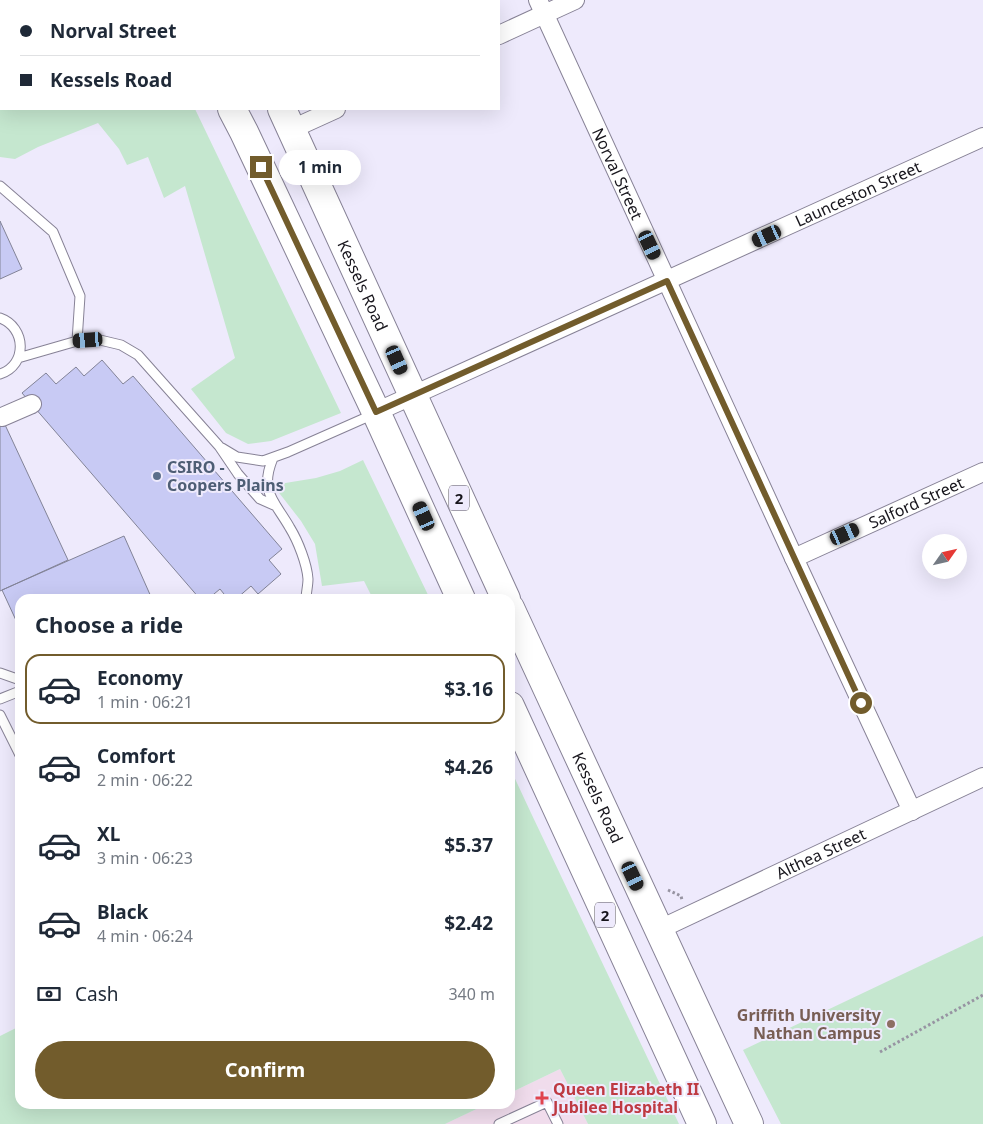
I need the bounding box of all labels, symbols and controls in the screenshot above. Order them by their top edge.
text: Norval Street [50,18,176,44]
text: Kessels Road [50,67,172,93]
street label: Norval Street [587,124,648,223]
callout: 1 min [278,150,361,184]
route end [250,156,272,178]
text: 1 min [298,156,342,178]
street label: Launceston Street [791,156,924,232]
car [750,223,783,249]
car [636,228,663,262]
street label: Kessels Road [332,236,393,334]
car [72,331,103,349]
car [384,343,409,377]
place label: CSIRO - Coopers Plains [167,456,284,496]
marker: CSIRO - Coopers Plains [151,470,163,482]
street label: Salford Street [865,471,967,534]
road number: 2 [449,486,469,510]
car [411,499,436,533]
car [828,521,861,547]
north arrow [922,534,968,579]
map controls [922,534,967,579]
text: Choose a ride [35,609,183,639]
text: Economy [97,665,183,691]
icon: car [37,667,82,712]
text: $3.16 [444,676,493,702]
text: 1 min · 06:21 [97,691,193,713]
route start [850,692,872,714]
text: Comfort [97,743,176,769]
icon: car [37,745,82,790]
street label: Kessels Road [567,749,628,847]
text: $4.26 [444,754,493,780]
text: 2 min · 06:22 [97,769,193,791]
text: XL [97,821,120,847]
icon: car [37,823,82,868]
street label: Althea Street [772,823,870,884]
text: $5.37 [444,832,493,858]
text: 3 min · 06:23 [97,847,193,869]
car [619,859,646,893]
text: Black [97,899,148,925]
icon: car [37,901,82,946]
road number: 2 [595,902,615,928]
text: $2.42 [444,910,493,936]
text: 4 min · 06:24 [97,925,193,947]
icon: cash [35,980,63,1008]
text: Cash [75,981,119,1007]
text: 340 m [448,983,495,1005]
place label: Griffith University Nathan Campus [737,1004,882,1044]
marker: Griffith University Nathan Campus [885,1018,897,1030]
button: Confirm [35,1041,495,1099]
place label: Queen Elizabeth II Jubilee Hospital [551,1078,699,1118]
marker: Queen Elizabeth II Jubilee Hospital [535,1091,549,1105]

